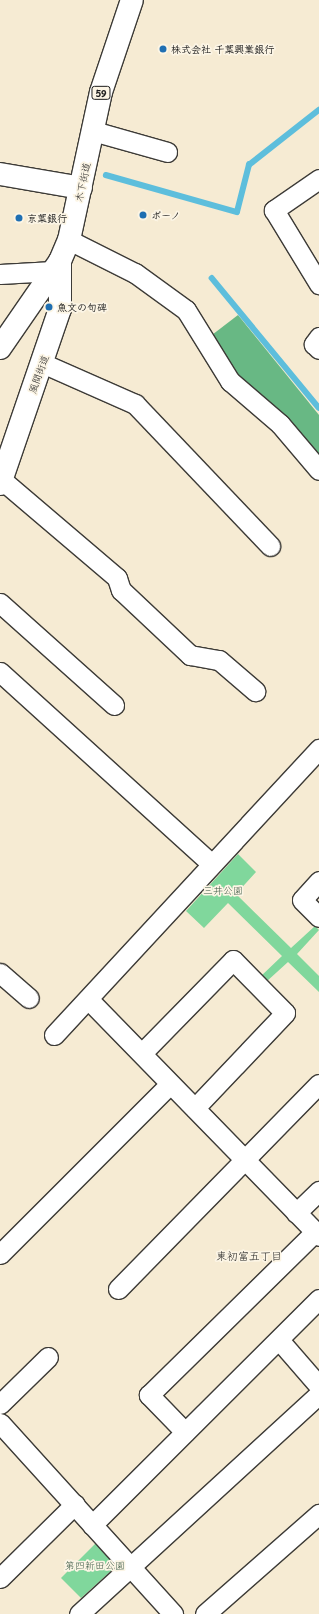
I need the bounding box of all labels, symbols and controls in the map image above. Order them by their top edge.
place label: 株式会社 千葉興業銀行 [171,43,274,55]
marker: 株式会社 千葉興業銀行 [158,44,168,54]
road number: 59 [91,86,111,100]
street label: 木下街道 [72,161,92,203]
place label: ボーノ [151,209,181,221]
marker: ボーノ [138,210,148,220]
place label: 京葉銀行 [27,212,67,224]
marker: 京葉銀行 [14,213,24,223]
place label: 魚文の句碑 [57,301,107,313]
marker: 魚文の句碑 [44,302,54,312]
street label: 風間街道 [26,353,50,395]
park label: 三井公園 [203,884,243,896]
district label: 東初富五丁目 [216,1249,282,1263]
park label: 第四新田公園 [65,1559,125,1571]

